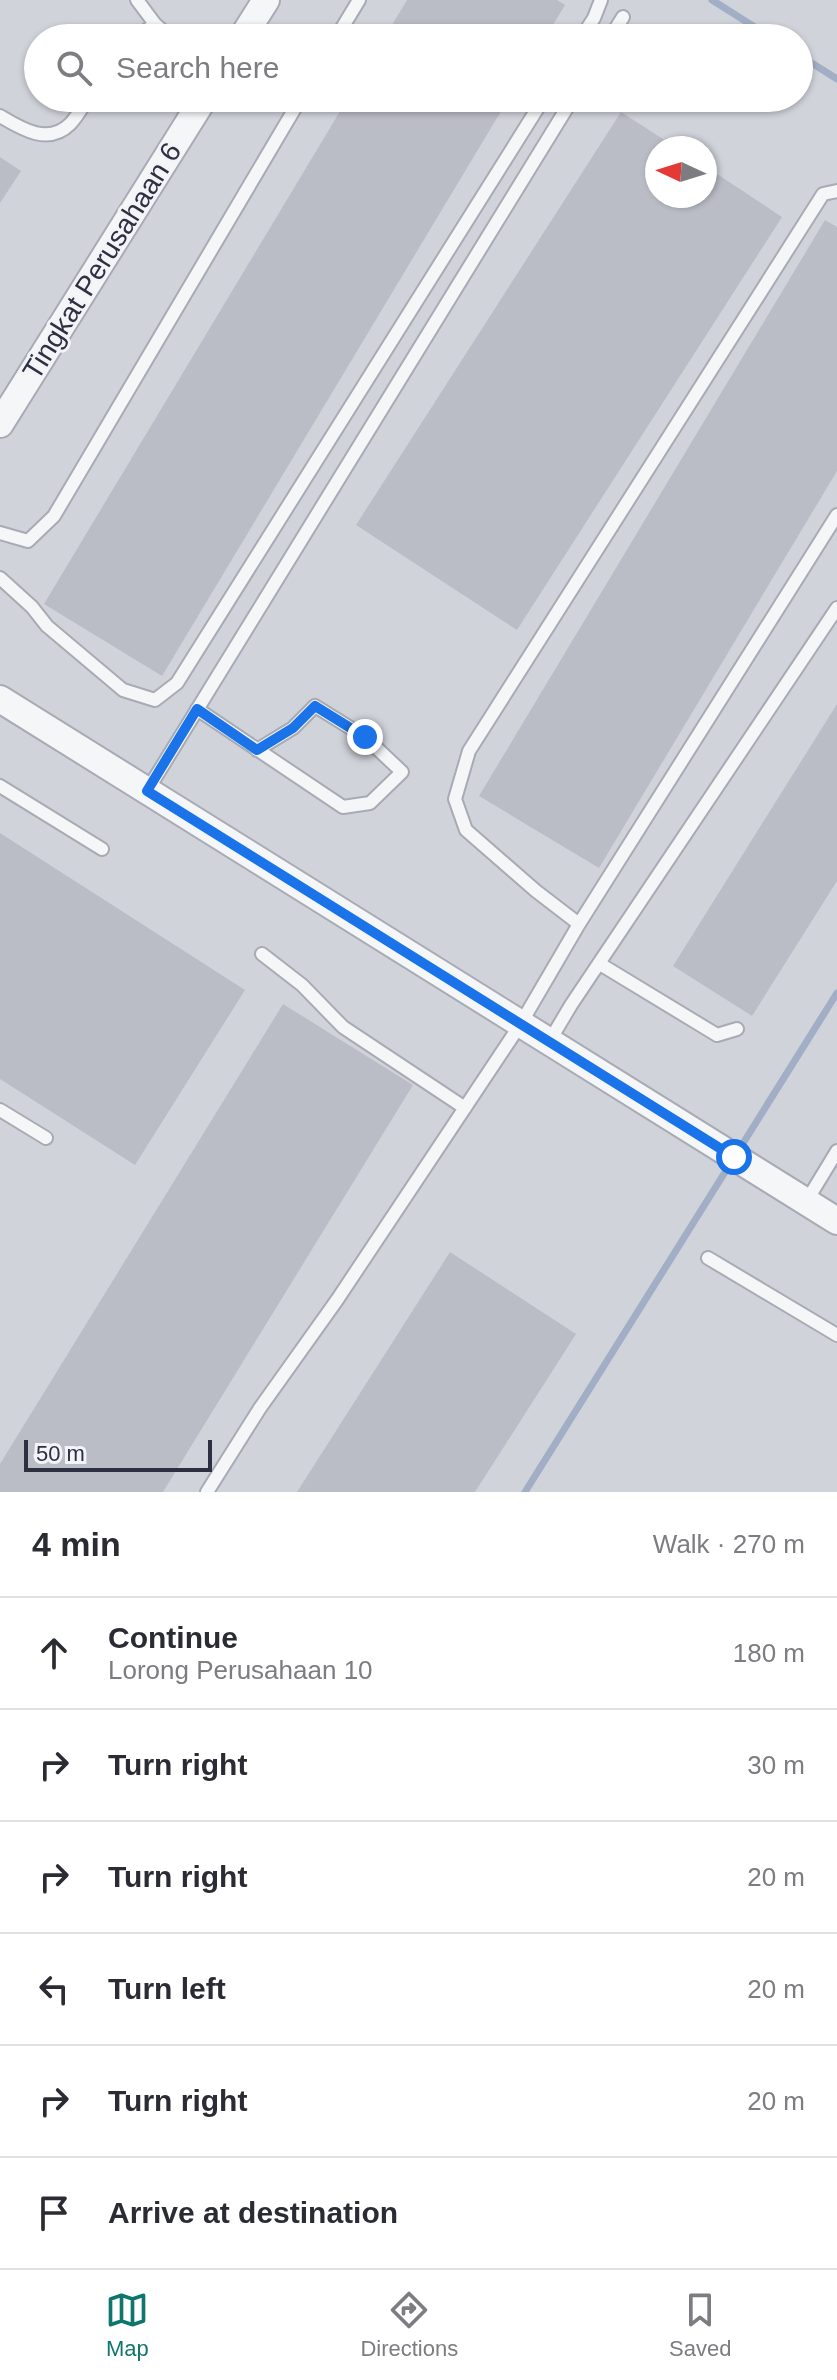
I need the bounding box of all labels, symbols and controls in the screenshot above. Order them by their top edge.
search box [24,24,813,112]
icon: search [52,46,96,90]
text: Search here [116,51,279,84]
north arrow [645,136,717,208]
street label: Tingkat Perusahaan 6 [17,137,187,385]
route end [347,719,383,755]
route start [716,1139,752,1175]
scale bar [24,1436,212,1472]
text: 50 m [36,1441,85,1466]
text: 4 min [32,1525,121,1563]
text: Walk · 270 m [653,1529,805,1559]
text: Continue [108,1621,238,1654]
icon: ahead [32,1631,76,1675]
text: 180 m [733,1638,805,1668]
text: Lorong Perusahaan 10 [108,1655,373,1685]
icon: right [32,1743,76,1787]
text: Turn right [108,1748,247,1781]
text: 30 m [747,1750,805,1780]
icon: right [32,1855,76,1899]
text: Turn right [108,1860,247,1893]
text: 20 m [747,1862,805,1892]
icon: left [32,1967,76,2011]
text: Turn left [108,1972,226,2005]
text: 20 m [747,1974,805,2004]
icon: right [32,2079,76,2123]
text: Turn right [108,2084,247,2117]
text: 20 m [747,2086,805,2116]
icon: arrive [32,2191,76,2235]
text: Arrive at destination [108,2196,398,2229]
tab: Map [105,2288,149,2362]
tab: Directions [360,2288,458,2362]
tab: Saved [669,2288,732,2362]

